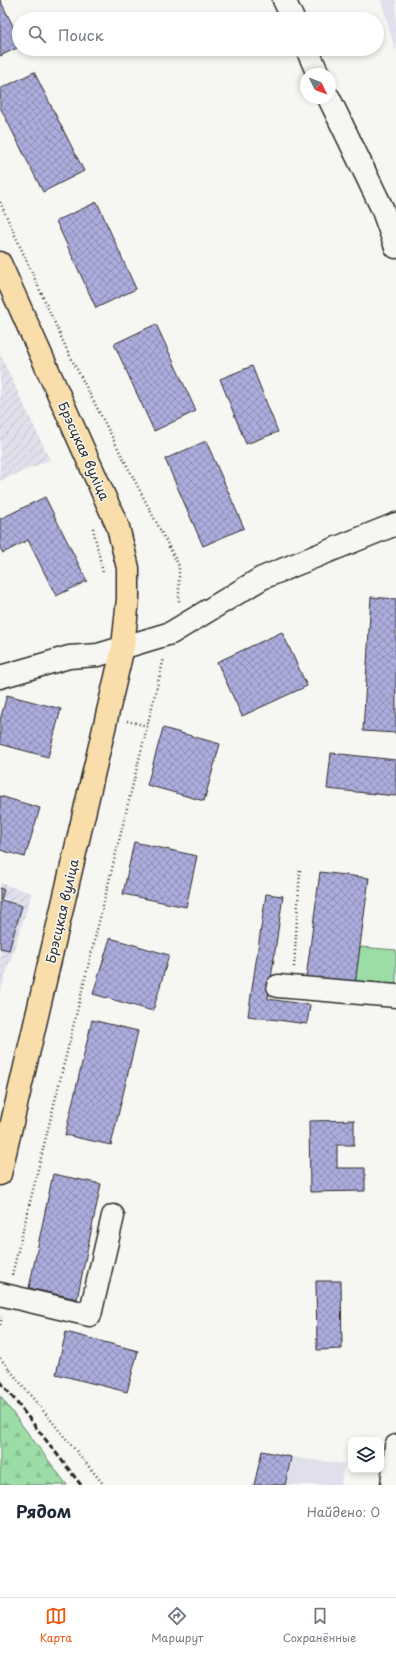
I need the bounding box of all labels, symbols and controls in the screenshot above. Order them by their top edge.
search box [12,12,384,56]
icon: search [26,23,48,45]
text: Поиск [58,23,104,46]
north arrow [300,68,336,104]
street label: Брэсцкая вуліца [54,398,115,503]
street label: Брэсцкая вуліца [40,857,83,965]
map controls [348,1437,384,1473]
button: layers [348,1437,384,1473]
text: Рядом [16,1498,71,1524]
text: Найдено: 0 [307,1502,380,1521]
tab: Карта [40,1605,72,1646]
tab: Маршрут [151,1605,203,1646]
tab: Сохранённые [283,1605,356,1646]

